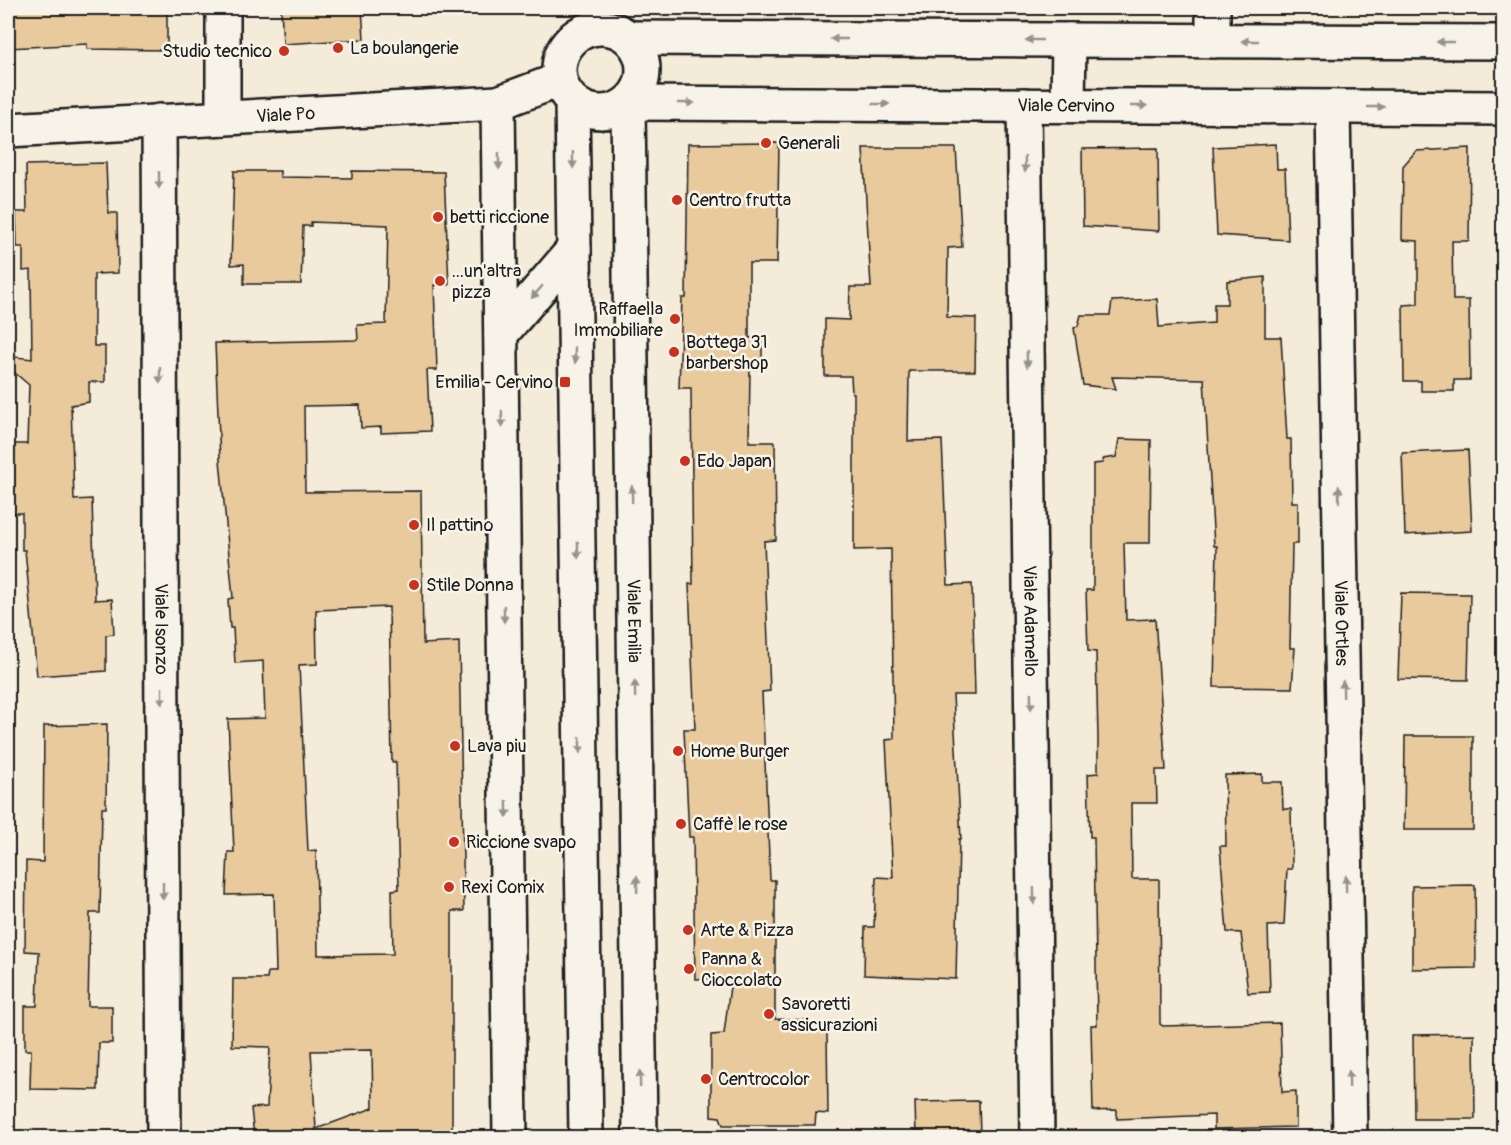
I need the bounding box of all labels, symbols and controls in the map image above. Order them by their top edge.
one-way arrow [830,34,849,44]
one-way arrow [1025,35,1044,45]
one-way arrow [1241,36,1260,46]
place label: La boulangerie [350,37,459,60]
one-way arrow [1436,37,1455,47]
place label: Studio tecnico [162,40,272,63]
marker: La boulangerie [331,41,345,55]
marker: Studio tecnico [277,44,291,58]
street label: Viale Cervino [1017,94,1115,118]
one-way arrow [677,98,696,108]
one-way arrow [872,99,891,109]
one-way arrow [1130,101,1149,111]
street label: Viale Po [255,102,316,128]
one-way arrow [1367,102,1386,112]
place label: Generali [778,132,840,155]
marker: Generali [759,136,773,150]
one-way arrow [568,150,578,169]
one-way arrow [494,152,504,171]
one-way arrow [1020,154,1030,173]
one-way arrow [155,170,164,189]
place label: Centro frutta [689,189,791,212]
marker: Centro frutta [670,193,684,207]
place label: betti riccione [450,206,549,229]
marker: betti riccione [431,210,445,224]
place label: ...un'altra pizza [452,260,521,304]
marker: ...un'altra pizza [433,274,447,288]
one-way arrow [531,284,544,300]
place label: Raffaella Immobiliare [573,298,663,342]
marker: Raffaella Immobiliare [668,312,682,326]
place label: Bottega 31 barbershop [686,331,769,375]
one-way arrow [570,345,580,364]
marker: Bottega 31 barbershop [667,345,681,359]
one-way arrow [1022,349,1032,368]
one-way arrow [156,365,165,384]
place label: Emilia - Cervino [435,371,553,394]
marker: Emilia - Cervino [558,375,572,389]
one-way arrow [497,410,507,429]
place label: Edo Japan [697,450,772,473]
marker: Edo Japan [678,454,692,468]
one-way arrow [627,485,637,504]
one-way arrow [1335,485,1344,504]
place label: Il pattino [426,514,494,537]
marker: Il pattino [407,518,421,532]
one-way arrow [573,540,583,559]
street label: Viale Adamello [1018,565,1042,677]
place label: Stile Donna [426,574,514,597]
marker: Stile Donna [407,578,421,592]
street label: Viale Emilia [622,579,645,663]
street label: Viale Ortles [1329,580,1353,666]
street label: Viale Isonzo [149,583,173,675]
one-way arrow [500,605,509,624]
one-way arrow [630,680,640,699]
one-way arrow [1338,680,1347,699]
one-way arrow [157,686,167,705]
one-way arrow [1026,691,1036,710]
place label: Lava piu [467,735,527,758]
one-way arrow [575,735,585,754]
marker: Lava piu [448,739,462,753]
place label: Home Burger [690,740,790,763]
marker: Home Burger [671,744,685,758]
one-way arrow [502,800,512,819]
place label: Caffè le rose [693,813,788,836]
marker: Caffè le rose [674,817,688,831]
place label: Riccione svapo [466,831,577,854]
marker: Riccione svapo [447,835,461,849]
one-way arrow [632,875,642,894]
one-way arrow [1341,875,1351,894]
place label: Rexi Comix [461,876,545,899]
marker: Rexi Comix [442,880,456,894]
one-way arrow [158,881,168,900]
one-way arrow [1029,886,1039,905]
place label: Arte & Pizza [700,919,794,942]
marker: Arte & Pizza [681,923,695,937]
place label: Panna & Cioccolato [701,948,782,992]
marker: Panna & Cioccolato [682,962,696,976]
place label: Savoretti assicurazioni [781,993,877,1037]
marker: Savoretti assicurazioni [762,1007,776,1021]
place label: Centrocolor [718,1068,810,1091]
one-way arrow [635,1070,644,1089]
one-way arrow [1344,1070,1354,1089]
marker: Centrocolor [699,1072,713,1086]

